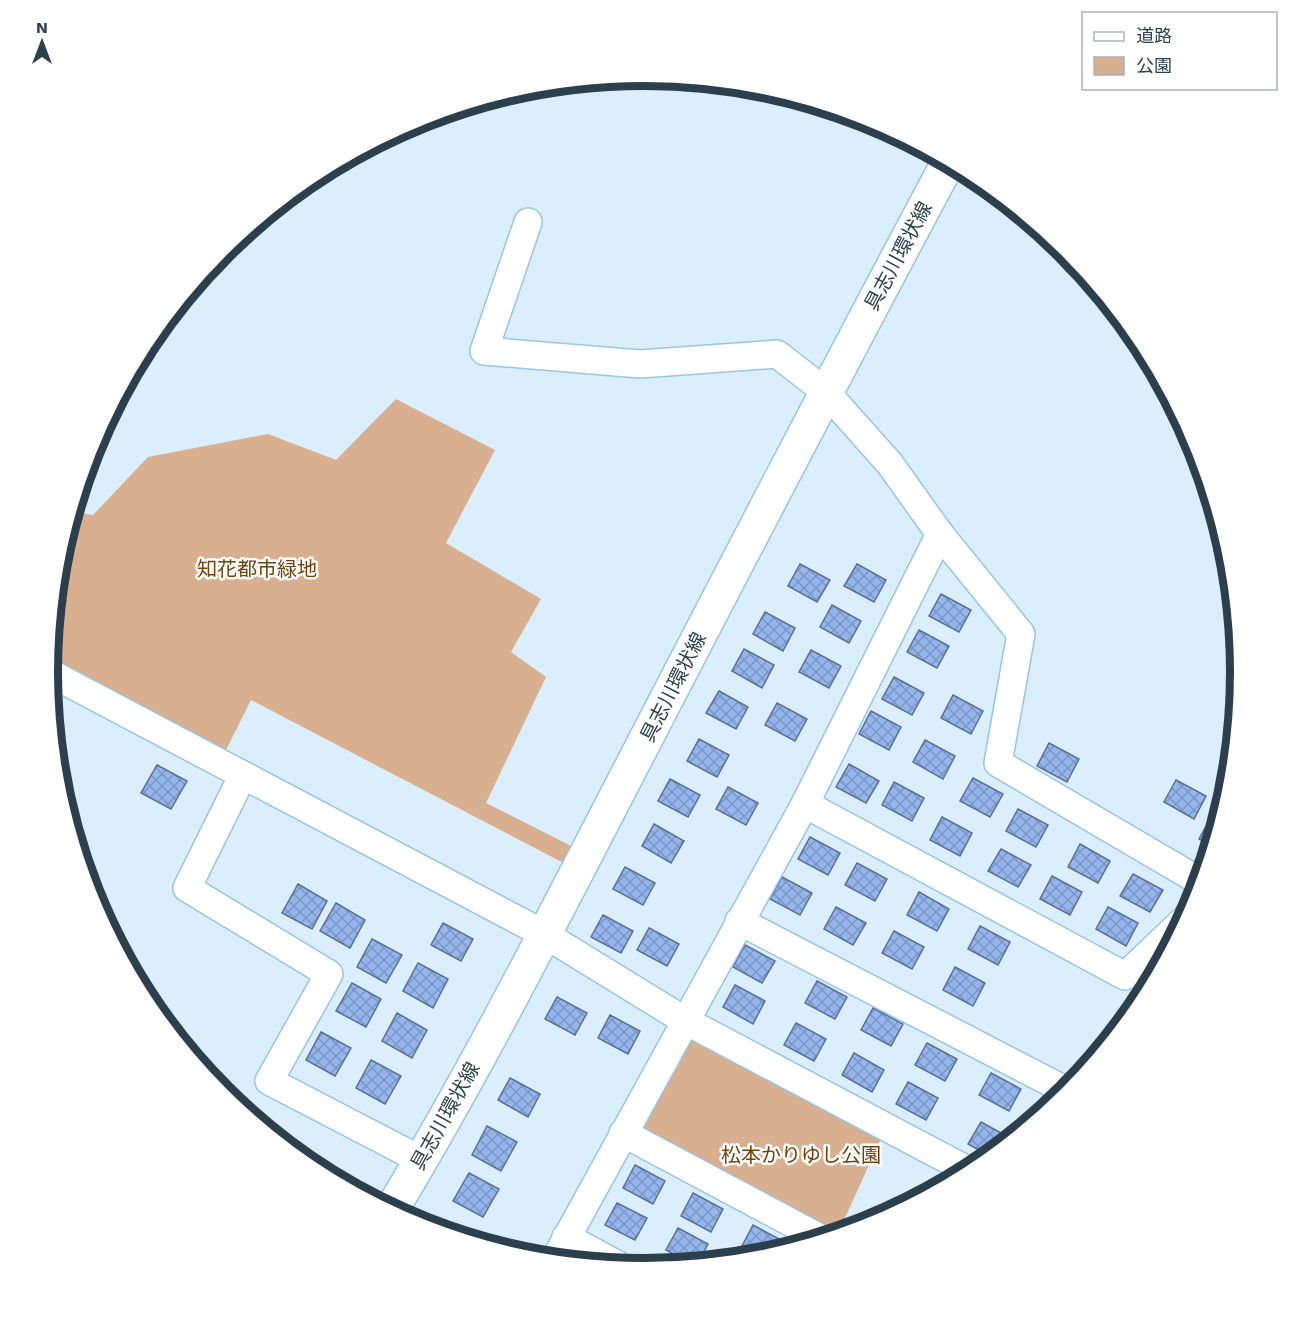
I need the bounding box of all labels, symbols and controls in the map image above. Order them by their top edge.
north arrow [12,12,72,72]
legend [1082,12,1277,90]
text: N [36,18,48,37]
text: 道路 [1136,25,1172,46]
text: 公園 [1136,55,1172,76]
street label: 具志川環状線 [859,197,937,315]
park label: 知花都市緑地 [197,557,317,581]
street label: 具志川環状線 [635,628,711,746]
street label: 具志川環状線 [405,1058,485,1174]
park label: 松本かりゆし公園 [721,1143,881,1167]

